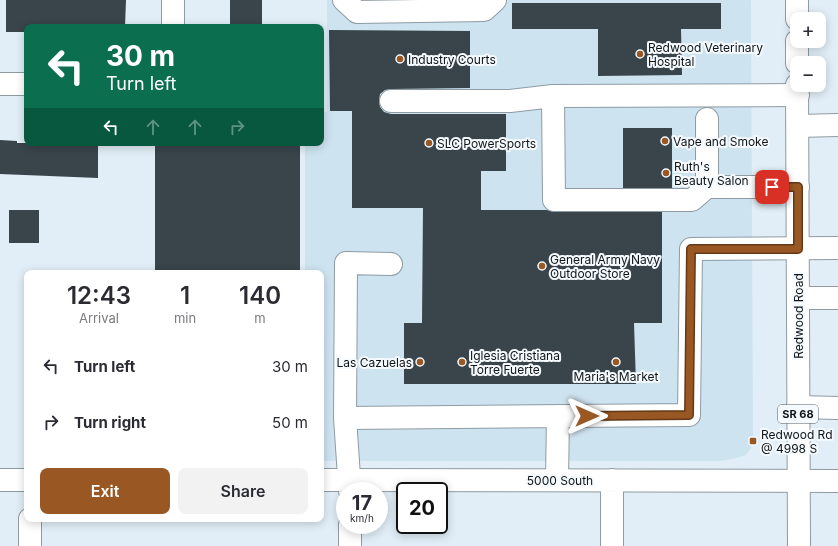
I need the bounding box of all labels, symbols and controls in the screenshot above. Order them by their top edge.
map controls [790,12,826,92]
button: + [790,12,826,48]
text: 30 m [106,39,175,73]
icon: left [40,40,92,92]
place label: Redwood Veterinary Hospital [648,40,763,69]
marker: Redwood Veterinary Hospital [635,49,645,59]
place label: Industry Courts [408,52,496,67]
marker: Industry Courts [395,54,405,64]
button: − [790,56,826,92]
text: Turn left [106,73,176,94]
icon: left [100,116,122,138]
icon: ahead [142,116,164,138]
icon: ahead [184,116,206,138]
icon: right [226,116,248,138]
place label: Vape and Smoke [673,134,768,149]
place label: SLC PowerSports [437,136,536,151]
marker: Vape and Smoke [660,136,670,146]
marker: SLC PowerSports [424,138,434,148]
place label: Ruth's Beauty Salon [674,159,749,188]
marker: Ruth's Beauty Salon [661,168,671,178]
pin [755,170,789,204]
icon: arrive [761,176,783,198]
place label: General Army Navy Outdoor Store [550,252,660,281]
marker: General Army Navy Outdoor Store [537,261,547,271]
street label: Redwood Road [791,273,806,359]
text: 12:43 [67,281,131,310]
text: 1 [180,281,190,310]
text: 140 [239,281,281,310]
text: Arrival [79,310,119,326]
text: min [174,310,196,326]
text: m [254,310,266,326]
place label: Iglesia Cristiana Torre Fuerte [470,348,560,377]
icon: left [40,355,62,377]
place label: Las Cazuelas [337,355,412,370]
text: Turn left [74,357,135,376]
text: 30 m [272,357,308,376]
marker: Las Cazuelas [415,357,425,367]
marker: Iglesia Cristiana Torre Fuerte [457,357,467,367]
marker: Maria's Market [611,357,621,367]
place label: Maria's Market [574,369,658,384]
position arrow [566,395,608,437]
road number: SR 68 [778,405,818,423]
icon: right [40,411,62,433]
text: Turn right [74,413,146,432]
text: 50 m [272,413,308,432]
place label: Redwood Rd @ 4998 S [761,427,833,456]
marker: Redwood Rd @ 4998 S [748,436,758,446]
button: Exit [40,468,170,514]
button: Share [178,468,308,514]
street label: 5000 South [527,473,593,488]
speed limit sign: 20 [396,482,448,534]
text: 17 [352,491,372,515]
text: km/h [350,512,374,524]

